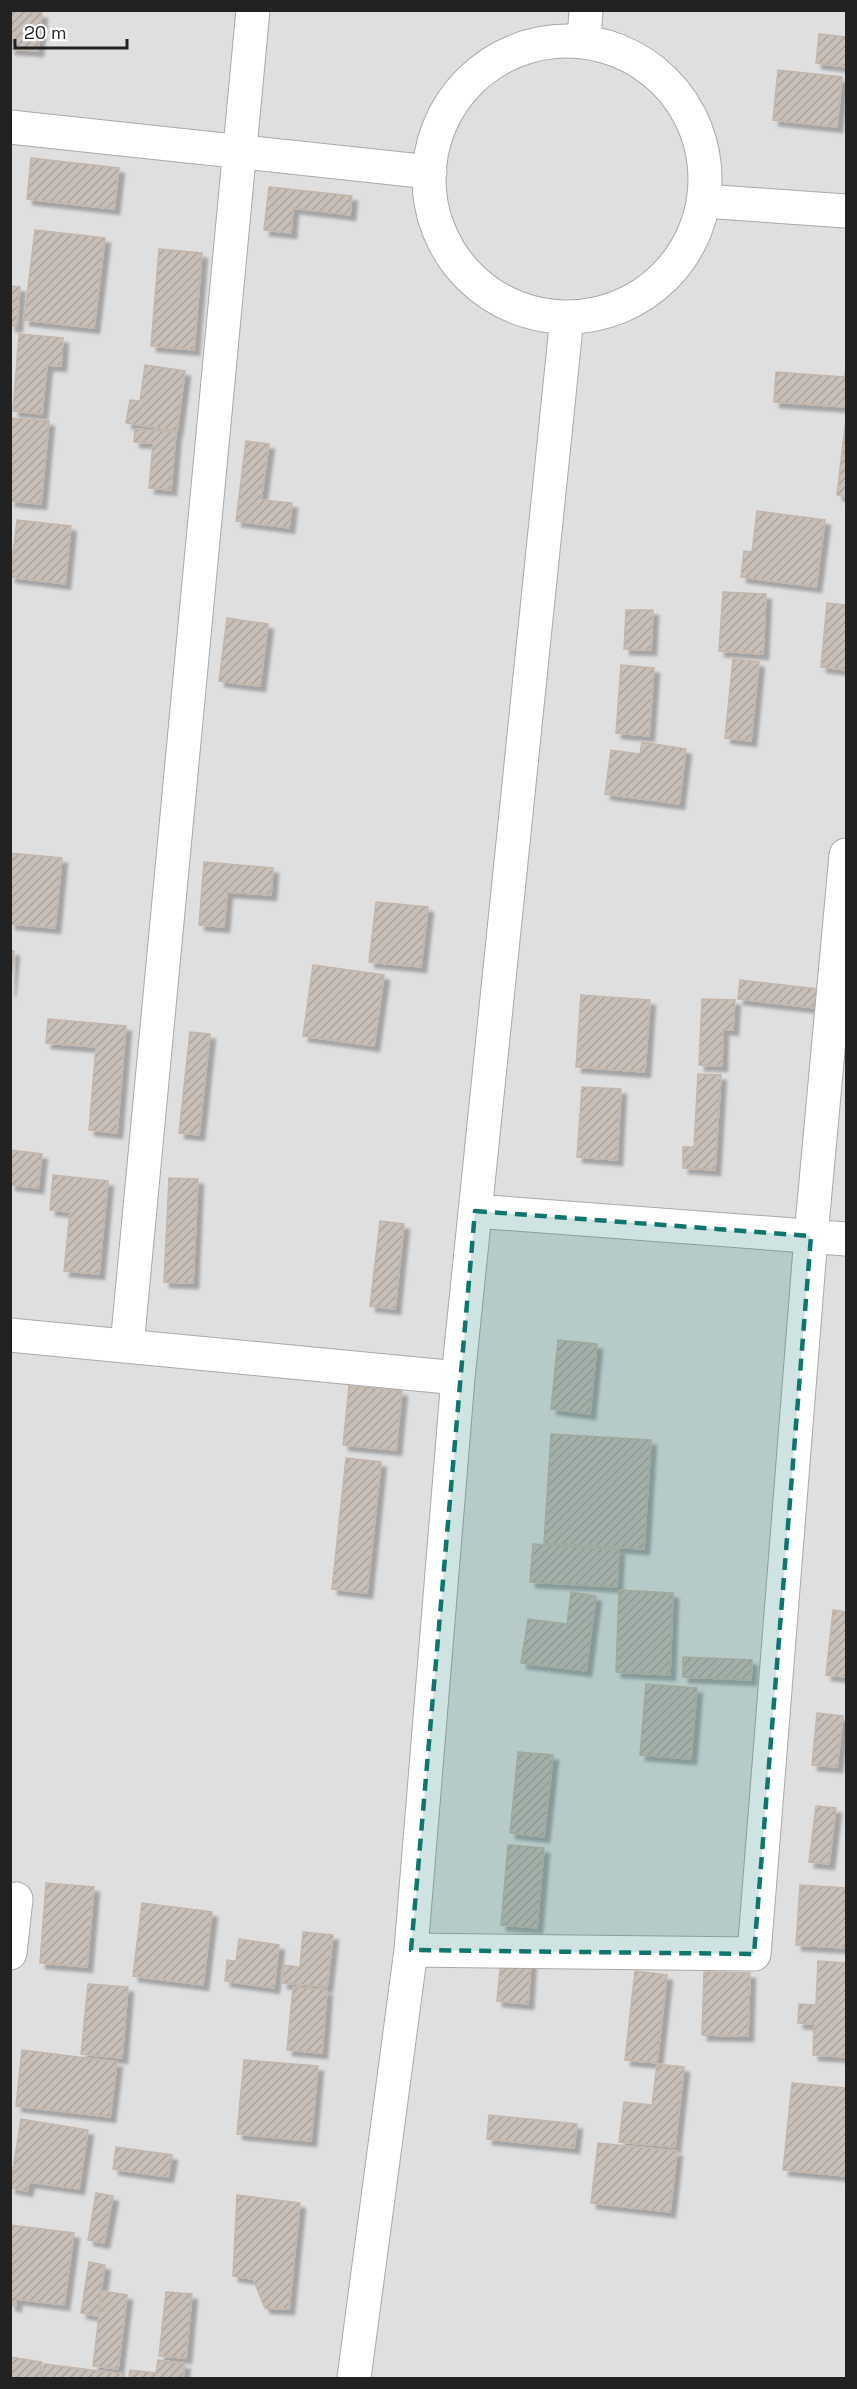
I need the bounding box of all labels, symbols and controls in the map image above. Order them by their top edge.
scale bar [15,12,128,50]
text: 20 m [24,21,67,44]

